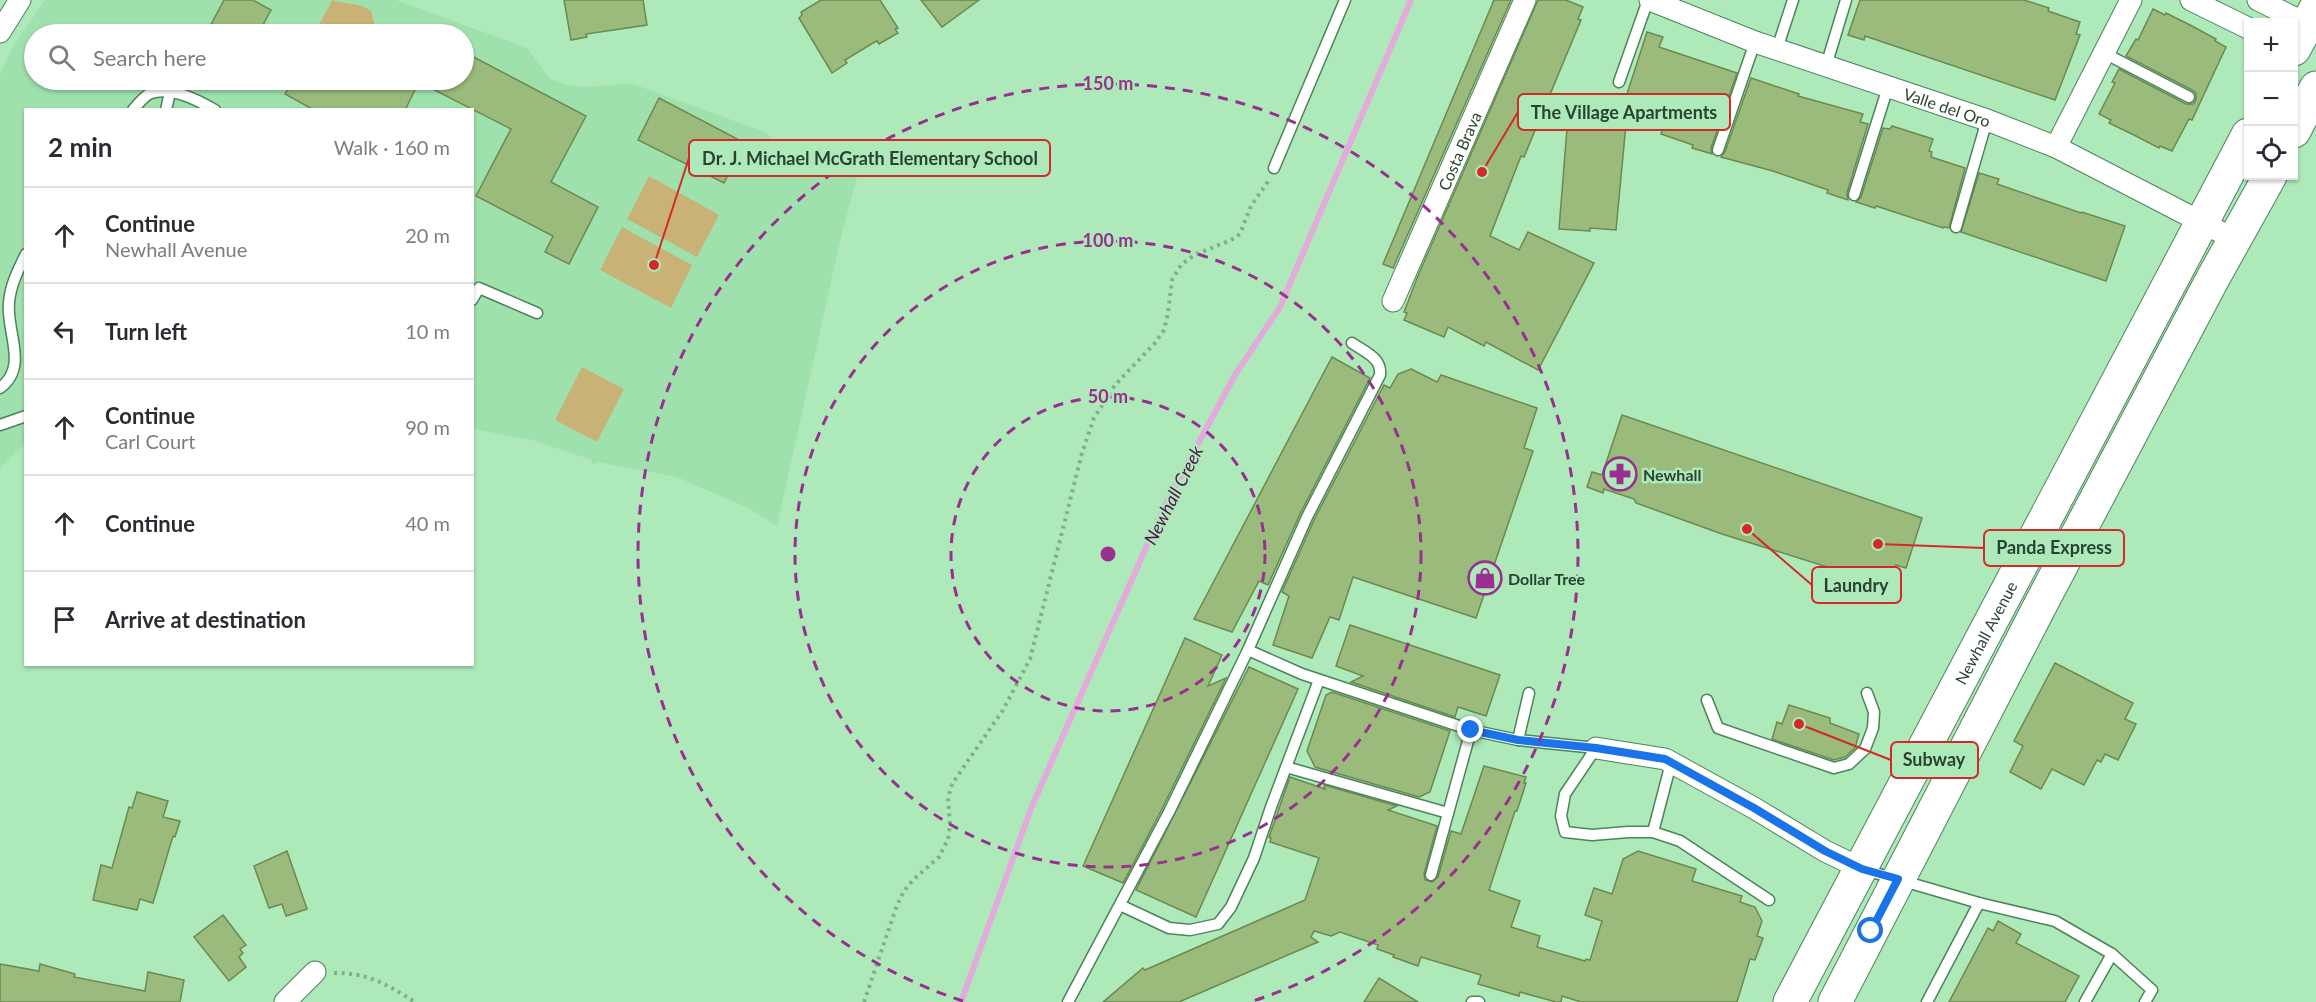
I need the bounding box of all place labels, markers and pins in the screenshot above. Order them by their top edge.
callout: The Village Apartments [1518,94,1730,130]
callout: Dr. J. Michael McGrath Elementary School [689,140,1050,176]
pharmacy icon: Newhall [1602,456,1638,492]
place label: Newhall [1643,465,1701,484]
callout: Panda Express [1984,530,2124,566]
centre of rings [1098,544,1118,564]
shop icon: Dollar Tree [1467,560,1503,596]
callout: Laundry [1812,567,1901,603]
place label: Dollar Tree [1508,569,1586,588]
callout: Subway [1891,742,1978,778]

